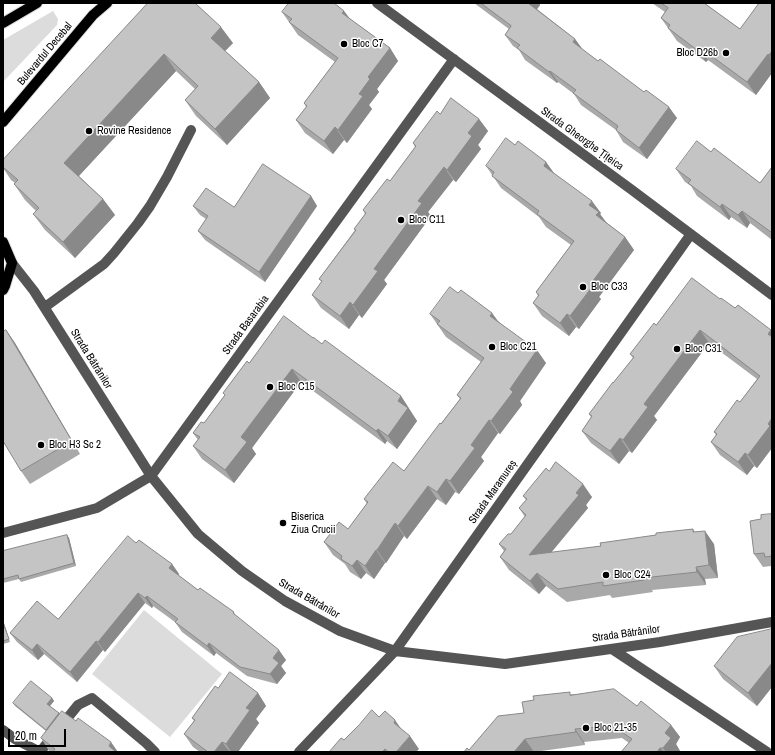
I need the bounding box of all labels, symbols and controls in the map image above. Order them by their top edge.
street label: Bulevardul Decebal [15,20,75,88]
place label: Bloc C7 [352,37,384,51]
marker: Bloc C7 [339,39,349,49]
place label: Bloc D26b [676,46,718,60]
marker: Bloc D26b [721,48,731,58]
street label: Strada Gheorghe Țițeica [538,105,626,173]
place label: Rovine Residence [97,124,171,138]
marker: Rovine Residence [84,126,94,136]
place label: Bloc C11 [409,213,445,227]
marker: Bloc C11 [396,215,406,225]
place label: Bloc C33 [591,280,628,294]
marker: Bloc C33 [578,282,588,292]
street label: Strada Basarabia [220,293,272,357]
street label: Strada Bătrânilor [67,327,115,391]
place label: Bloc C21 [500,340,537,354]
marker: Bloc C21 [487,342,497,352]
place label: Bloc C31 [685,342,722,356]
marker: Bloc C31 [672,344,682,354]
place label: Bloc C15 [278,380,315,394]
marker: Bloc C15 [265,382,275,392]
place label: Bloc H3 Sc 2 [49,438,101,452]
marker: Bloc H3 Sc 2 [36,440,46,450]
street label: Strada Maramureș [466,458,520,526]
place label: Biserica Ziua Crucii [291,510,336,536]
marker: Biserica Ziua Crucii [278,518,288,528]
place label: Bloc C24 [614,568,651,582]
marker: Bloc C24 [601,570,611,580]
street label: Strada Bătrânilor [276,576,342,622]
street label: Strada Bătrânilor [591,623,661,645]
scale bar [10,721,68,747]
place label: Bloc 21-35 [594,721,637,735]
marker: Bloc 21-35 [581,723,591,733]
text: 20 m [15,728,37,744]

